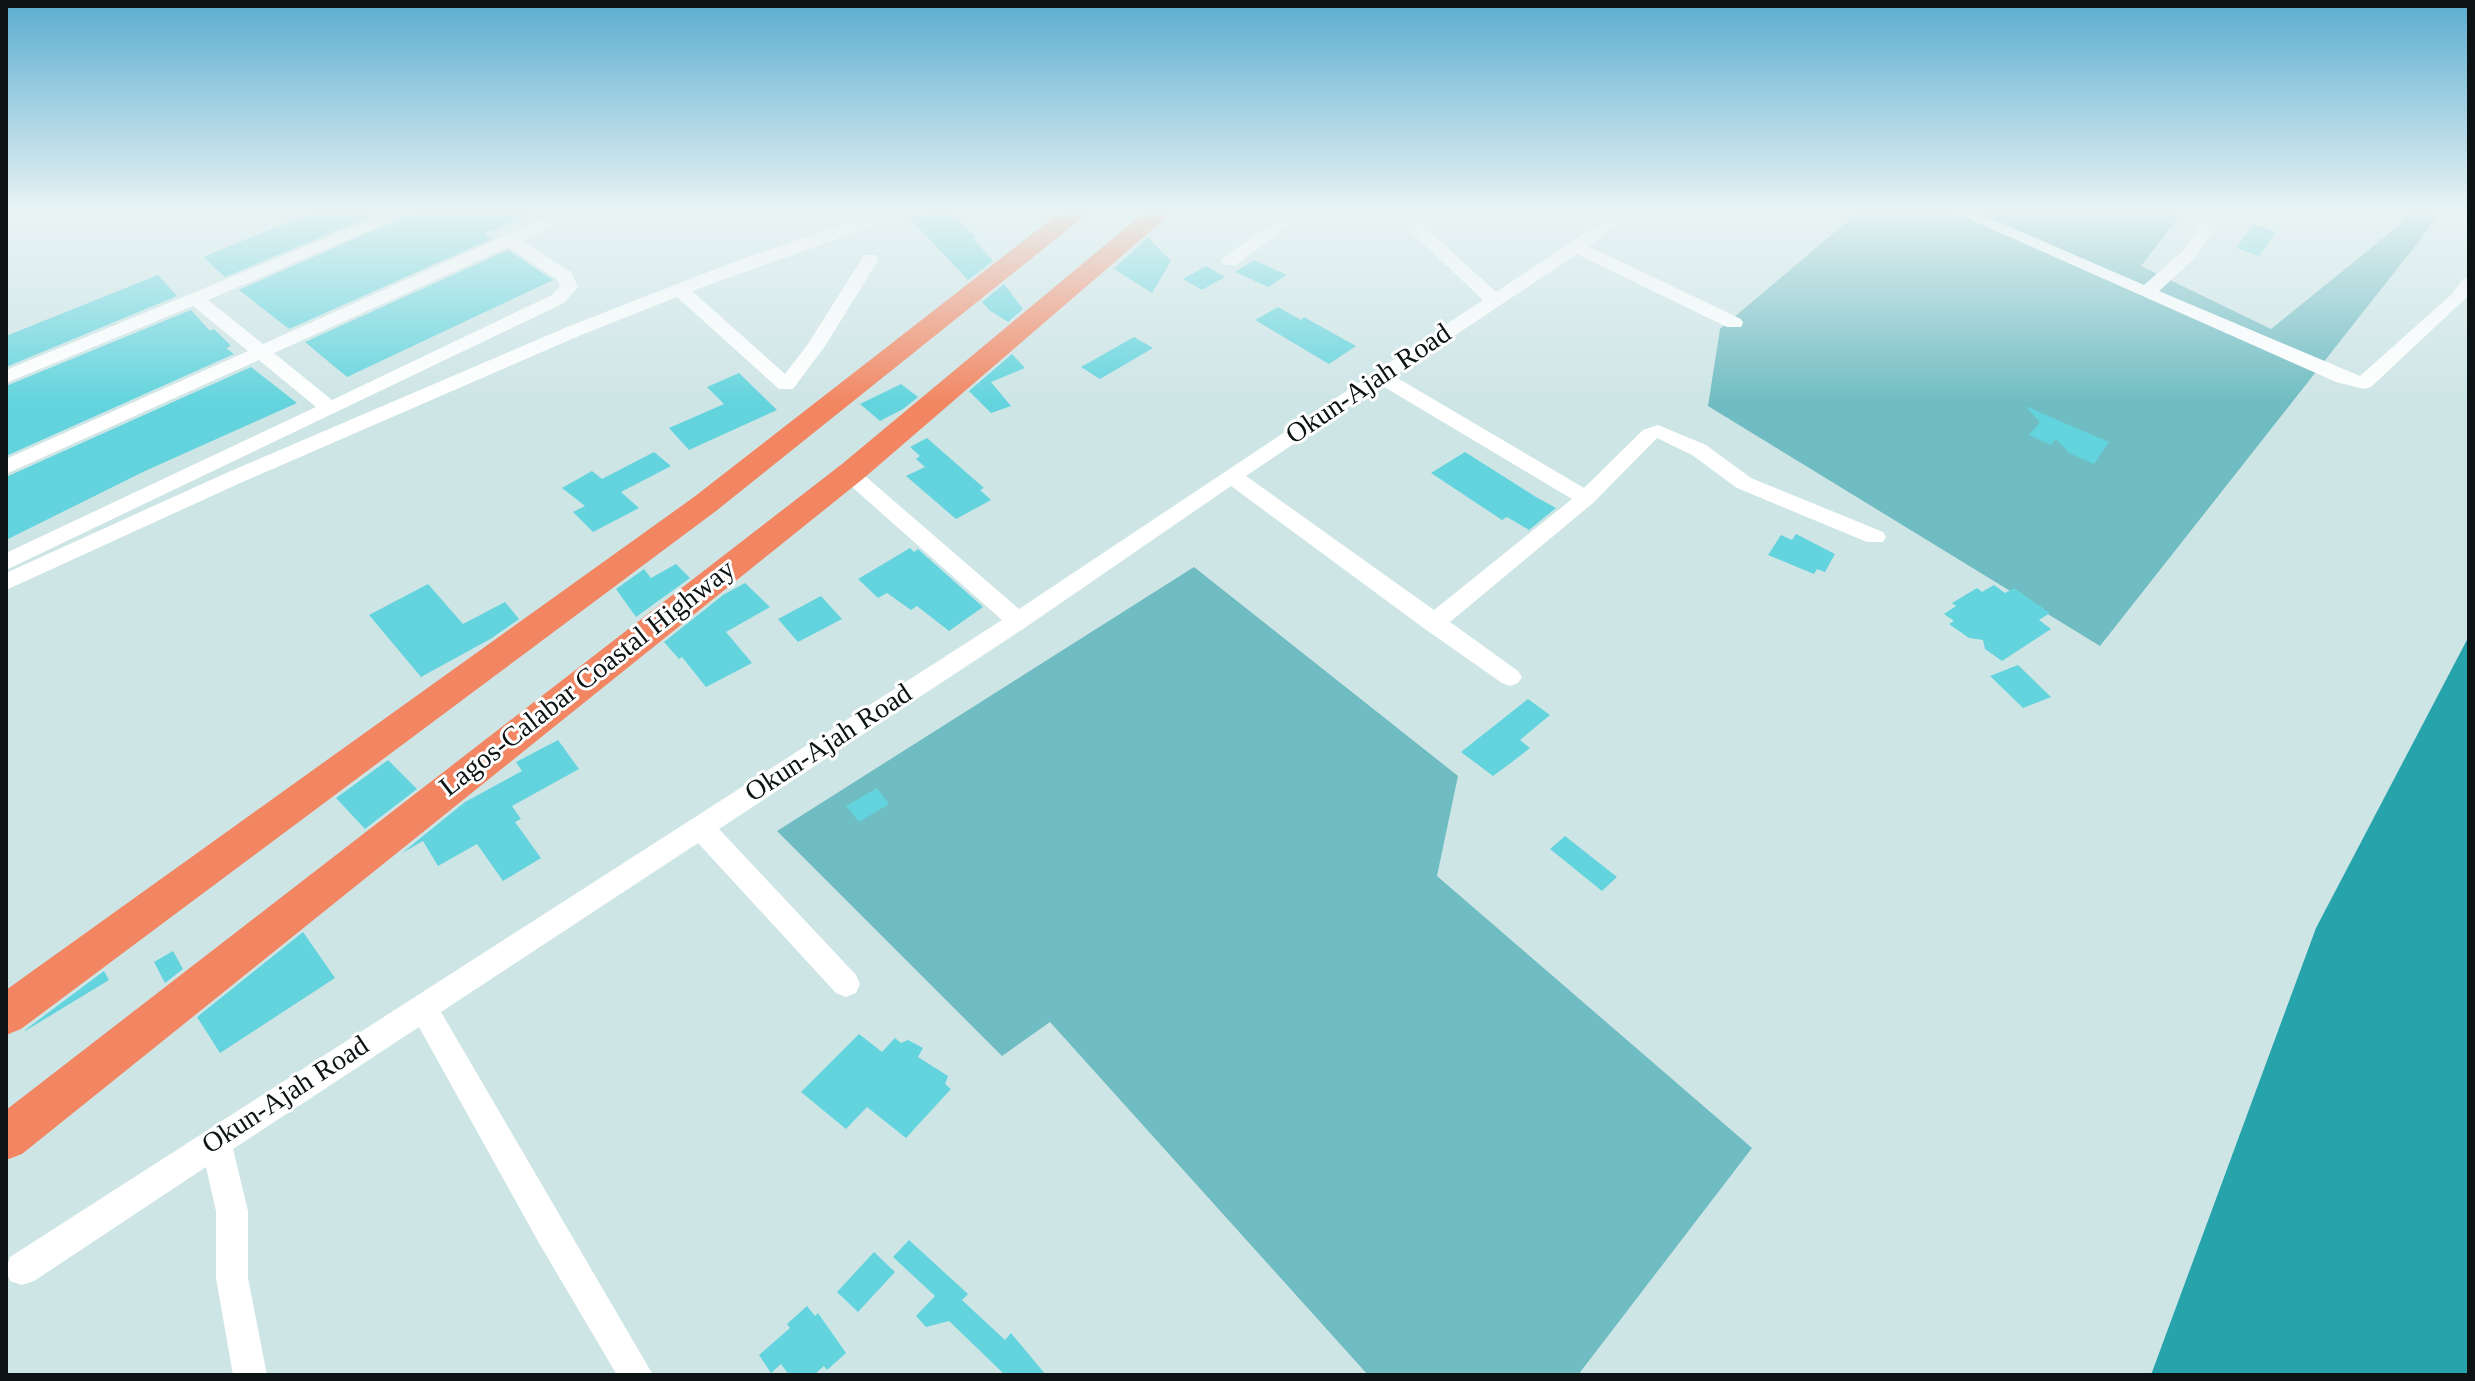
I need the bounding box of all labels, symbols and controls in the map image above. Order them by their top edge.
street label: Okun-Ajah Road [1280,317,1458,453]
street label: Lagos-Calabar Coastal Highway [434,553,742,805]
street label: Okun-Ajah Road [739,678,919,810]
street label: Okun-Ajah Road [196,1030,376,1162]

